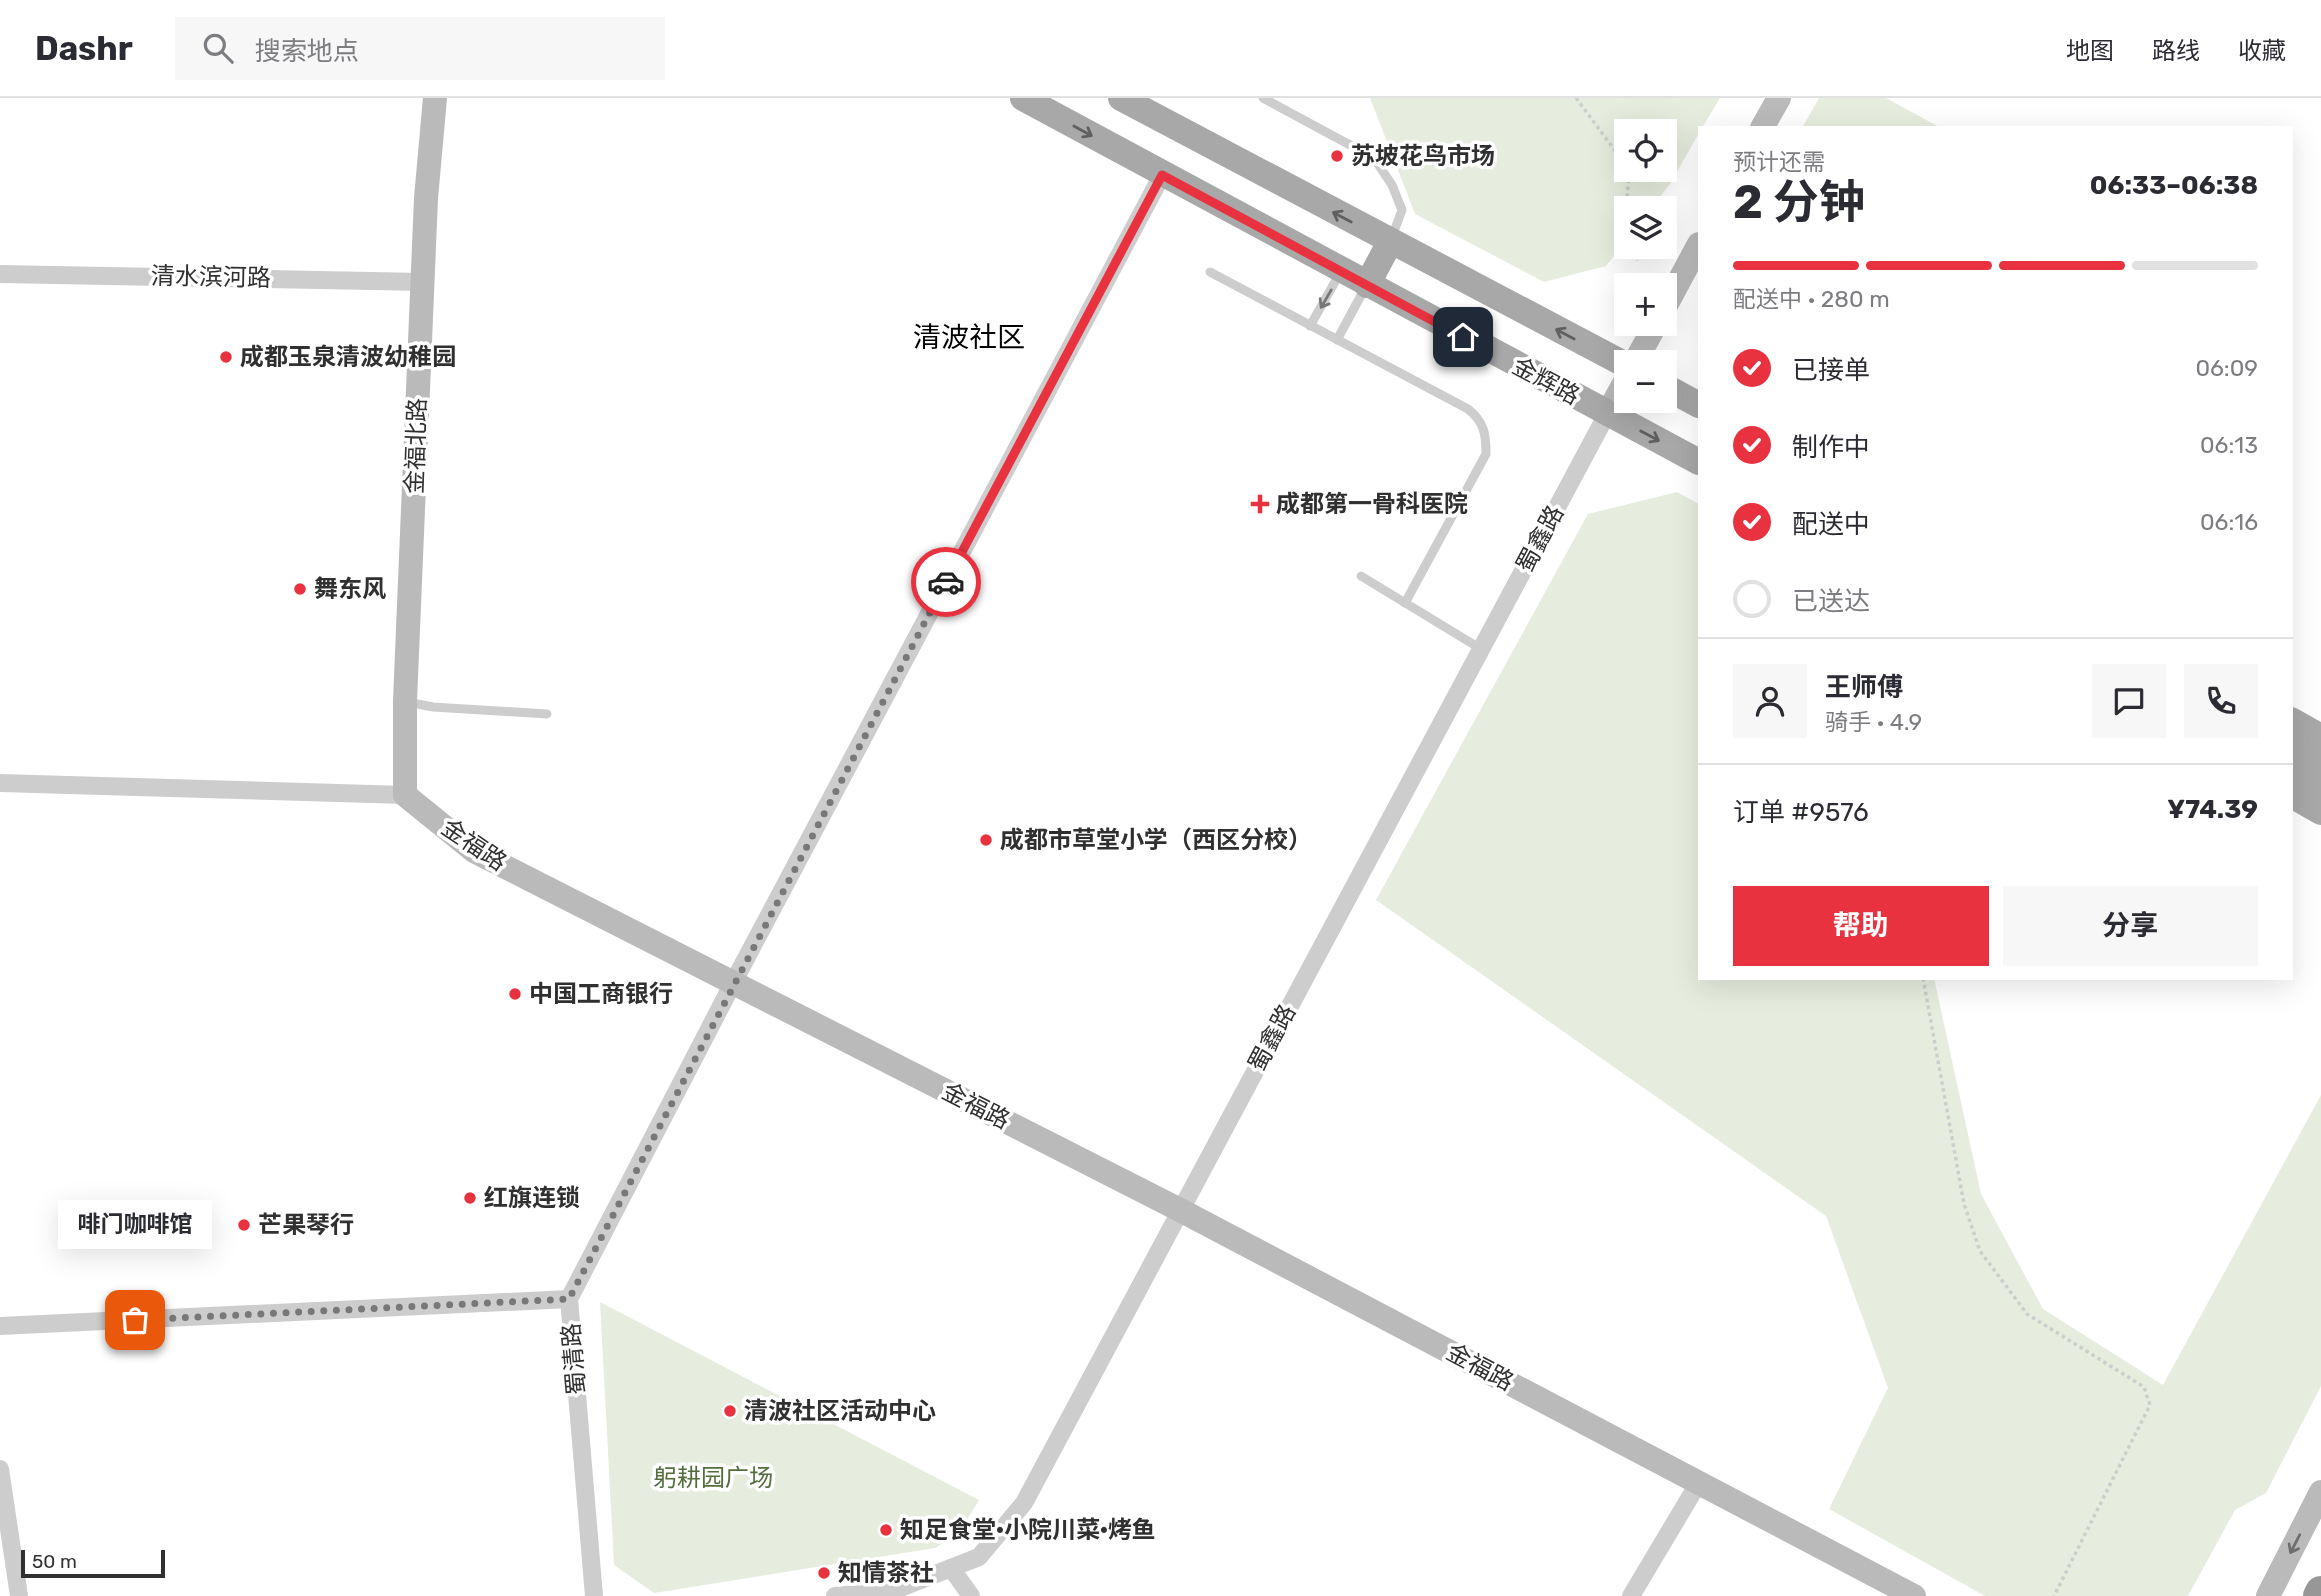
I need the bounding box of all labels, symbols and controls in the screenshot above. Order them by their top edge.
search box [175,17,665,80]
text: Dashr [35,29,133,68]
icon: search [199,29,237,67]
text: 搜索地点 [255,36,359,67]
text: 地图 [2066,37,2114,65]
text: 路线 [2152,37,2200,65]
text: 收藏 [2238,37,2286,65]
map controls [1614,119,1677,413]
button: locate [1614,119,1677,182]
one-way arrow [1072,124,1092,138]
place label: 苏坡花鸟市场 [1351,142,1495,170]
marker: 苏坡花鸟市场 [1329,148,1345,164]
text: 预计还需 [1733,148,1825,176]
text: 06:33–06:38 [2090,170,2258,201]
text: 2 分钟 [1733,175,1865,230]
button: layers [1614,196,1677,259]
one-way arrow [1332,209,1353,223]
street label: 清水滨河路 [151,262,271,292]
button: + [1614,273,1677,336]
text: 配送中 · 280 m [1733,285,1890,313]
one-way arrow [1319,288,1333,308]
pin [1433,307,1493,367]
icon: home [1444,318,1482,356]
district label: 清波社区 [913,321,1025,354]
one-way arrow [1555,326,1576,340]
place label: 成都玉泉清波幼稚园 [240,343,456,371]
marker: 成都玉泉清波幼稚园 [218,349,234,365]
icon: check [1733,349,1771,387]
button: − [1614,350,1677,413]
street label: 金辉路 [1508,352,1584,410]
text: 06:09 [2195,354,2258,382]
text: 已接单 [1792,355,1870,386]
street label: 金福北路 [400,398,432,494]
icon: check [1733,426,1771,464]
one-way arrow [1639,430,1660,443]
text: 06:13 [2200,431,2258,459]
text: 制作中 [1792,432,1870,463]
place label: 成都第一骨科医院 [1276,490,1468,518]
marker: 成都第一骨科医院 [1250,494,1270,514]
street label: 蜀鑫路 [1511,501,1569,577]
icon: check [1733,503,1771,541]
text: 06:16 [2200,508,2258,536]
text: 配送中 [1792,509,1870,540]
courier [911,547,981,617]
icon: car [927,563,965,601]
place label: 舞东风 [314,575,386,603]
marker: 舞东风 [292,581,308,597]
text: 已送达 [1792,586,1870,617]
button: person [1733,664,1807,738]
button: chat [2092,664,2166,738]
button: phone [2184,664,2258,738]
text: 王师傅 [1825,672,1903,703]
text: 骑手 · 4.9 [1825,708,1922,736]
text: ¥74.39 [2167,794,2258,825]
text: 订单 #9576 [1733,797,1869,828]
street label: 金福路 [436,813,512,877]
place label: 成都市草堂小学（西区分校） [1000,826,1312,854]
marker: 成都市草堂小学（西区分校） [978,832,994,848]
button: 帮助 [1733,886,1989,966]
button: 分享 [2003,886,2258,966]
place label: 中国工商银行 [529,980,673,1008]
marker: 中国工商银行 [507,986,523,1002]
street label: 蜀鑫路 [1243,1000,1301,1076]
street label: 金福路 [938,1077,1014,1135]
place label: 红旗连锁 [484,1184,580,1212]
marker: 红旗连锁 [462,1190,478,1206]
callout: 啡门咖啡馆 [58,1201,212,1250]
text: 啡门咖啡馆 [78,1210,193,1238]
place label: 芒果琴行 [258,1211,354,1239]
marker: 芒果琴行 [236,1217,252,1233]
pin [105,1290,165,1350]
icon: bag [116,1301,154,1339]
street label: 蜀清路 [557,1322,591,1396]
street label: 金福路 [1442,1338,1518,1396]
place label: 清波社区活动中心 [744,1397,936,1425]
marker: 清波社区活动中心 [722,1403,738,1419]
park label: 躬耕园广场 [653,1464,773,1492]
place label: 知足食堂·小院川菜·烤鱼 [900,1516,1156,1544]
marker: 知足食堂·小院川菜·烤鱼 [878,1522,894,1538]
one-way arrow [2287,1533,2301,1554]
scale bar [21,1547,164,1579]
text: 50 m [32,1550,77,1573]
place label: 知情茶社 [838,1559,934,1587]
marker: 知情茶社 [816,1565,832,1581]

